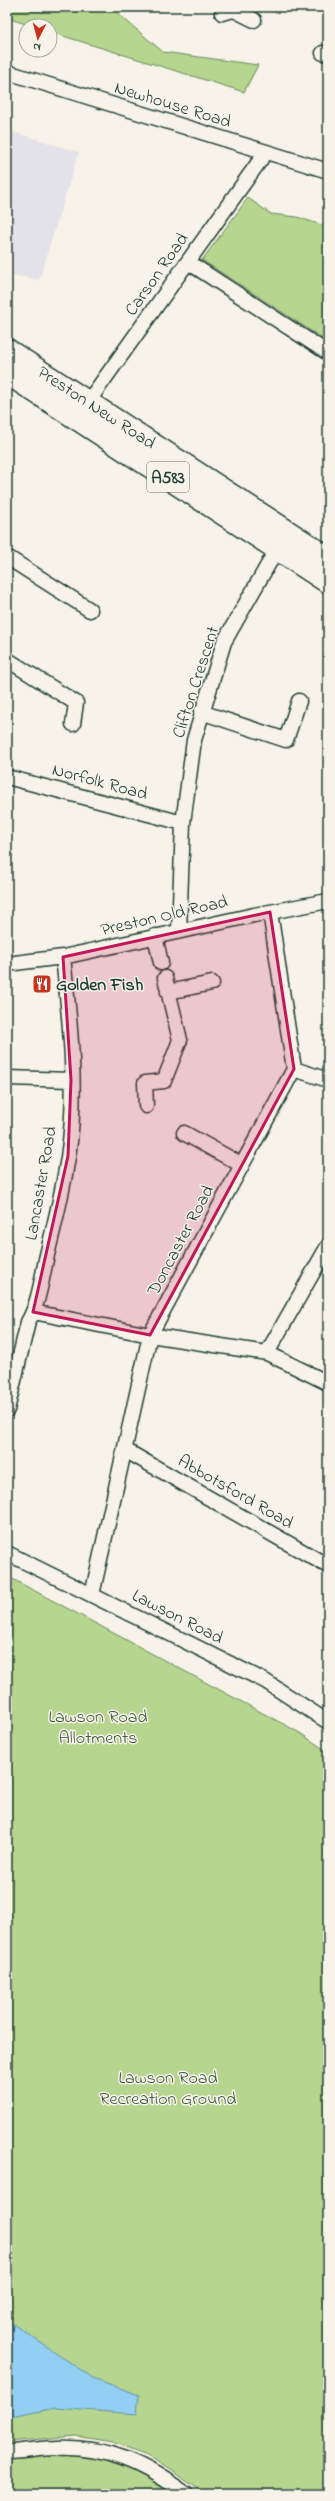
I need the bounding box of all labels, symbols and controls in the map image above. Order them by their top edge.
north arrow [18,18,58,58]
text: N [33,39,42,55]
street label: Newhouse Road [111,76,234,136]
street label: Carson Road [119,228,196,322]
street label: Preston New Road [32,361,160,457]
road number: A583 [147,462,189,492]
street label: Clifton Crescent [167,623,227,742]
street label: Norfolk Road [49,758,150,808]
street label: Preston Old Road [98,890,230,944]
restaurant icon: Golden Fish [31,973,53,995]
place label: Golden Fish [56,973,144,999]
street label: Lancaster Road [19,1124,65,1242]
street label: Doncaster Road [141,1181,222,1302]
street label: Abbotsford Road [172,1449,298,1537]
street label: Lawson Road [127,1584,227,1652]
park label: Lawson Road Allotments [48,1705,148,1752]
park label: Lawson Road Recreation Ground [100,2066,236,2113]

